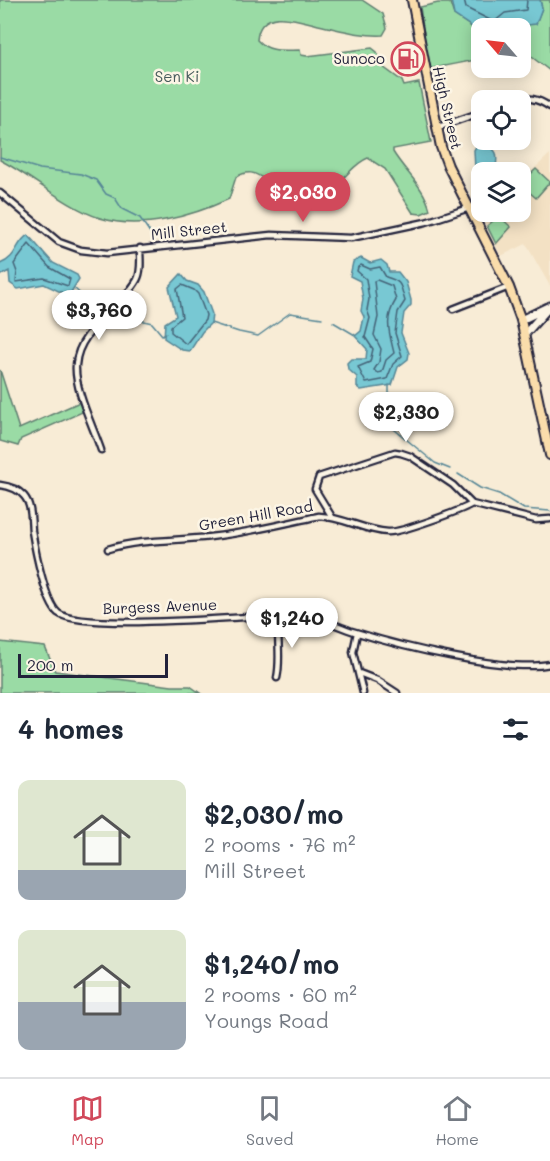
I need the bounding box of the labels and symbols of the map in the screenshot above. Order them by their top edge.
north arrow [471,18,531,78]
fuel station icon: Sunoco [390,41,426,77]
place label: Sunoco [333,48,385,68]
street label: High Street [429,64,467,151]
park label: Sen Ki [155,66,199,86]
pin: $2,030 [254,172,352,223]
street label: Mill Street [150,216,228,244]
pin: $3,760 [50,290,148,341]
pin: $2,330 [357,392,455,443]
street label: Green Hill Road [197,495,314,535]
street label: Burgess Avenue [102,594,217,618]
pin: $1,240 [243,598,341,649]
scale bar [18,651,168,678]

